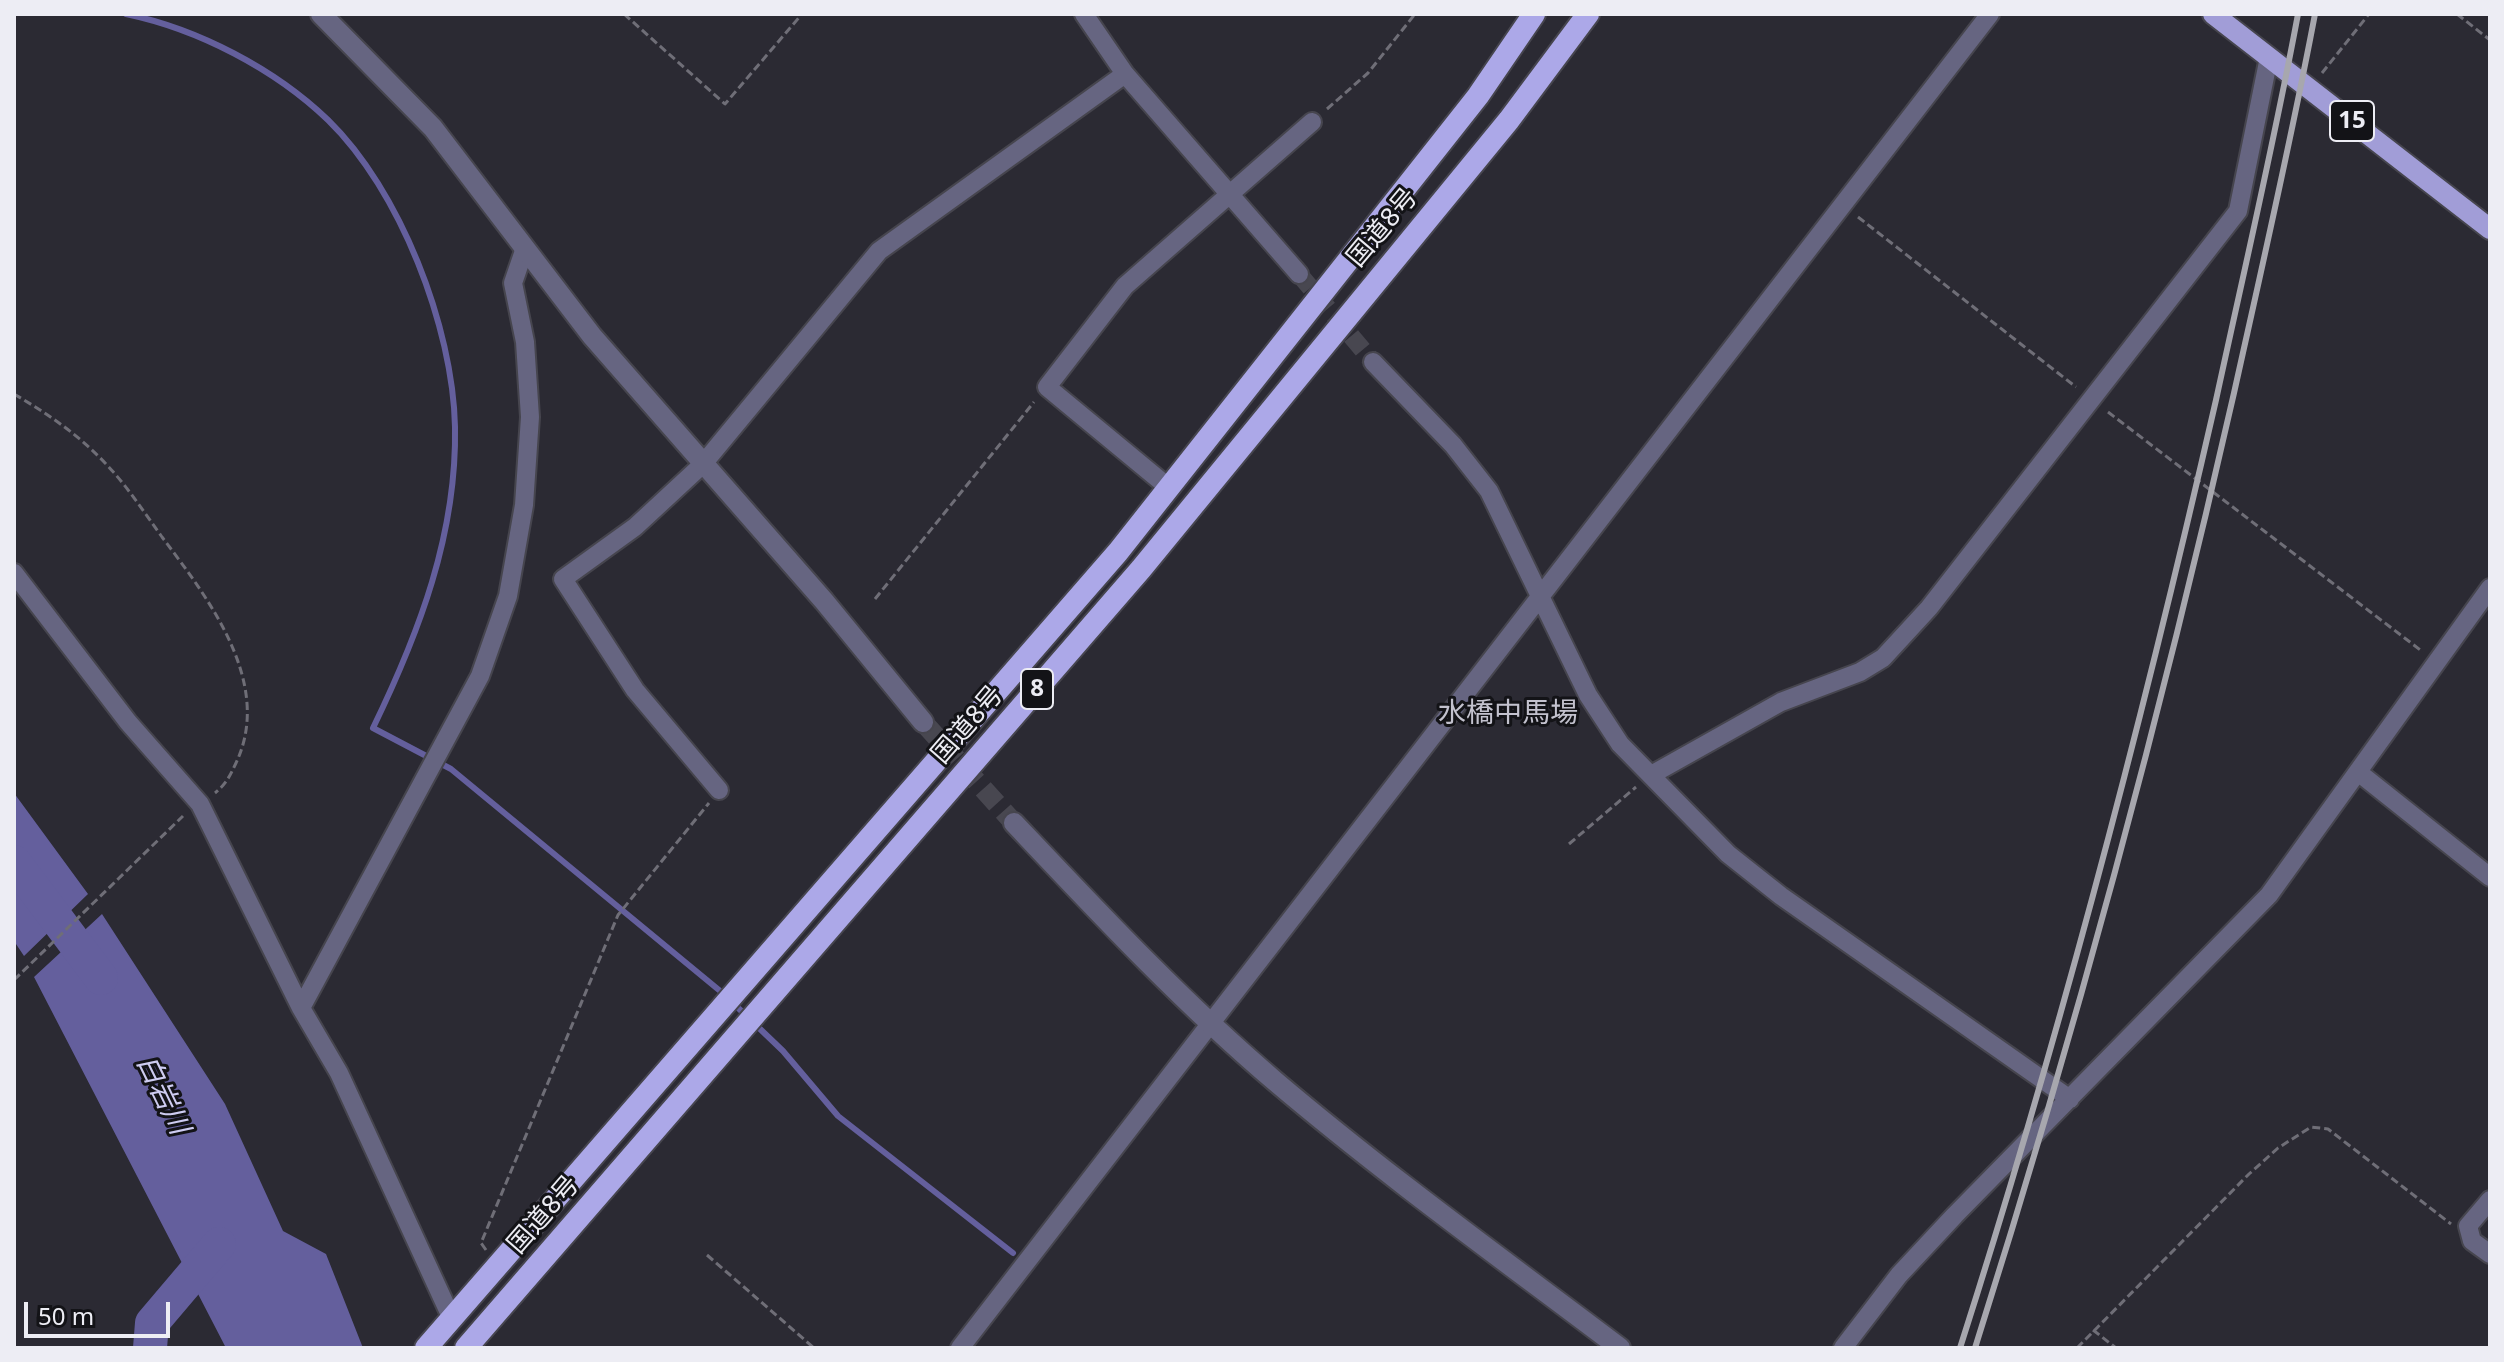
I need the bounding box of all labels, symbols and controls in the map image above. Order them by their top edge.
road number: 15 [2330,101,2374,141]
street label: 国道8号 [1341,182,1425,274]
road number: 8 [1021,669,1053,709]
street label: 国道8号 [926,680,1010,770]
district label: 水橋中馬場 [1438,697,1578,731]
water label: 白岩川 [128,1050,196,1140]
street label: 国道8号 [502,1170,586,1260]
scale bar [28,1286,174,1336]
text: 50 m [38,1299,94,1332]

